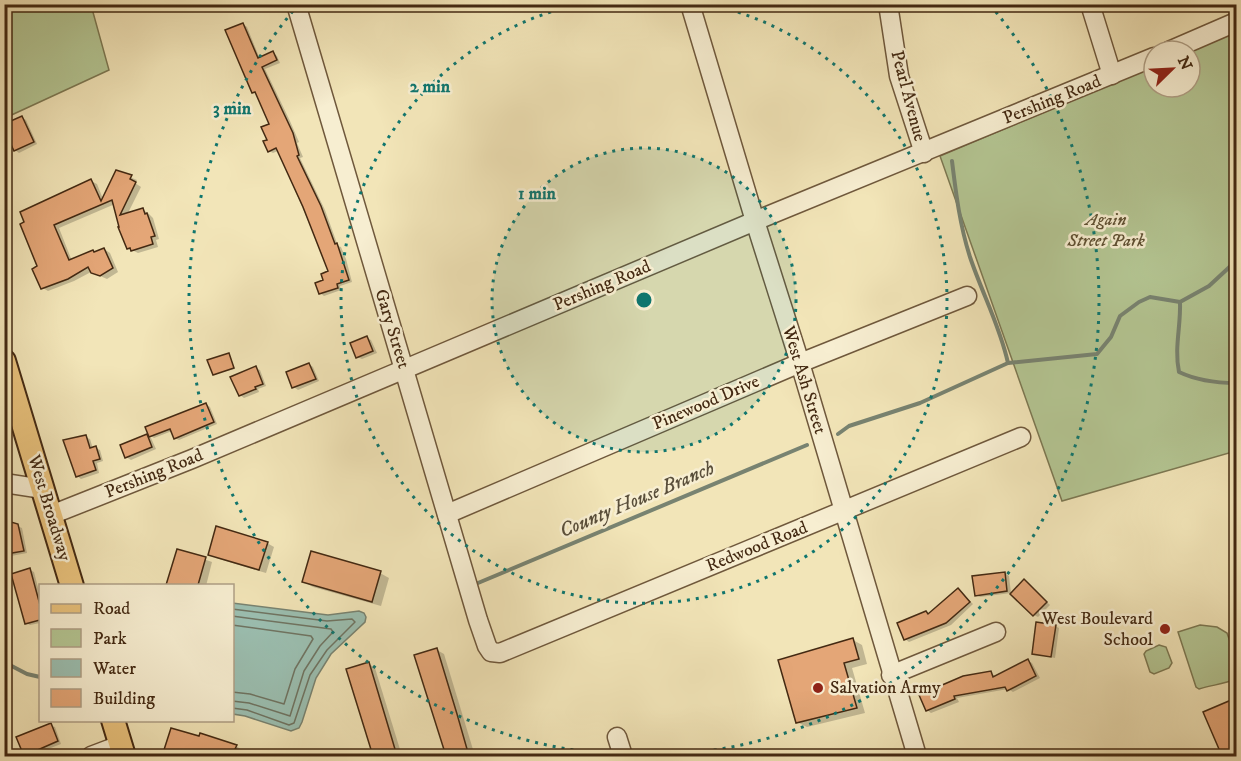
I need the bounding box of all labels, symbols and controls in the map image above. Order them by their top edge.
north arrow [1142,39,1202,99]
street label: Pearl Avenue [885,48,931,144]
text: N [1173,53,1197,73]
street label: Pershing Road [1000,70,1104,130]
text: 2 min [410,76,451,98]
text: 3 min [213,98,252,120]
text: 1 min [518,183,557,205]
park label: Again Street Park [1066,209,1145,252]
street label: Pershing Road [550,256,654,316]
street label: Gary Street [370,287,415,372]
centre of rings [634,290,654,310]
street label: West Ash Street [777,322,831,437]
street label: Pinewood Drive [649,371,763,435]
street label: Pershing Road [102,444,206,504]
street label: West Broadway [22,451,76,564]
water label: County House Branch [556,456,718,544]
street label: Redwood Road [703,517,811,577]
legend [39,584,234,722]
text: Road [93,598,130,620]
place label: West Boulevard School [1040,608,1154,651]
marker: West Boulevard School [1158,622,1172,636]
text: Park [93,628,127,650]
text: Water [92,658,136,680]
place label: Salvation Army [830,677,941,699]
marker: Salvation Army [811,681,825,695]
text: Building [93,688,155,710]

